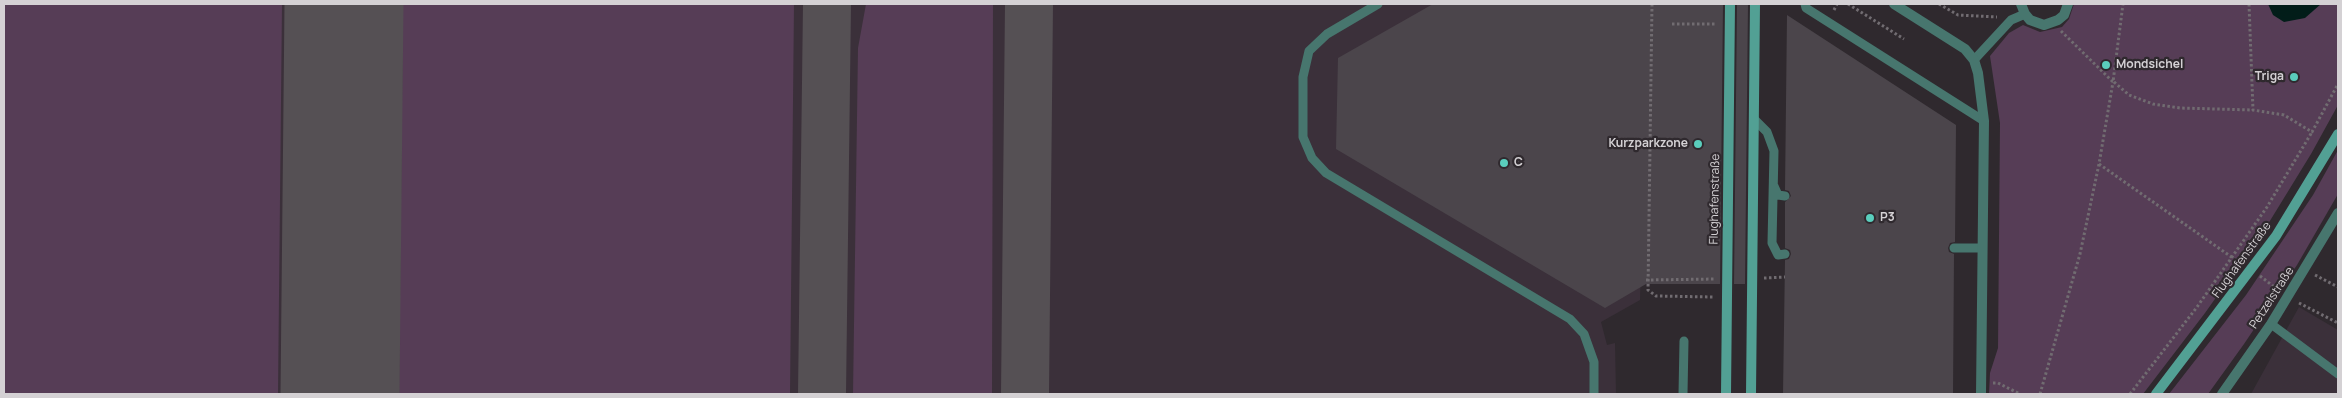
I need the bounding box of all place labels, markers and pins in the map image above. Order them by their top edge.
place label: Mondsichel [2116,58,2183,72]
marker: Mondsichel [2100,59,2112,71]
place label: Triga [2255,70,2284,84]
marker: Triga [2288,71,2300,83]
place label: Kurzparkzone [1608,137,1688,151]
marker: Kurzparkzone [1692,138,1704,150]
place label: C [1514,156,1523,170]
marker: C [1498,157,1510,169]
place label: P3 [1880,211,1895,225]
marker: P3 [1864,212,1876,224]

